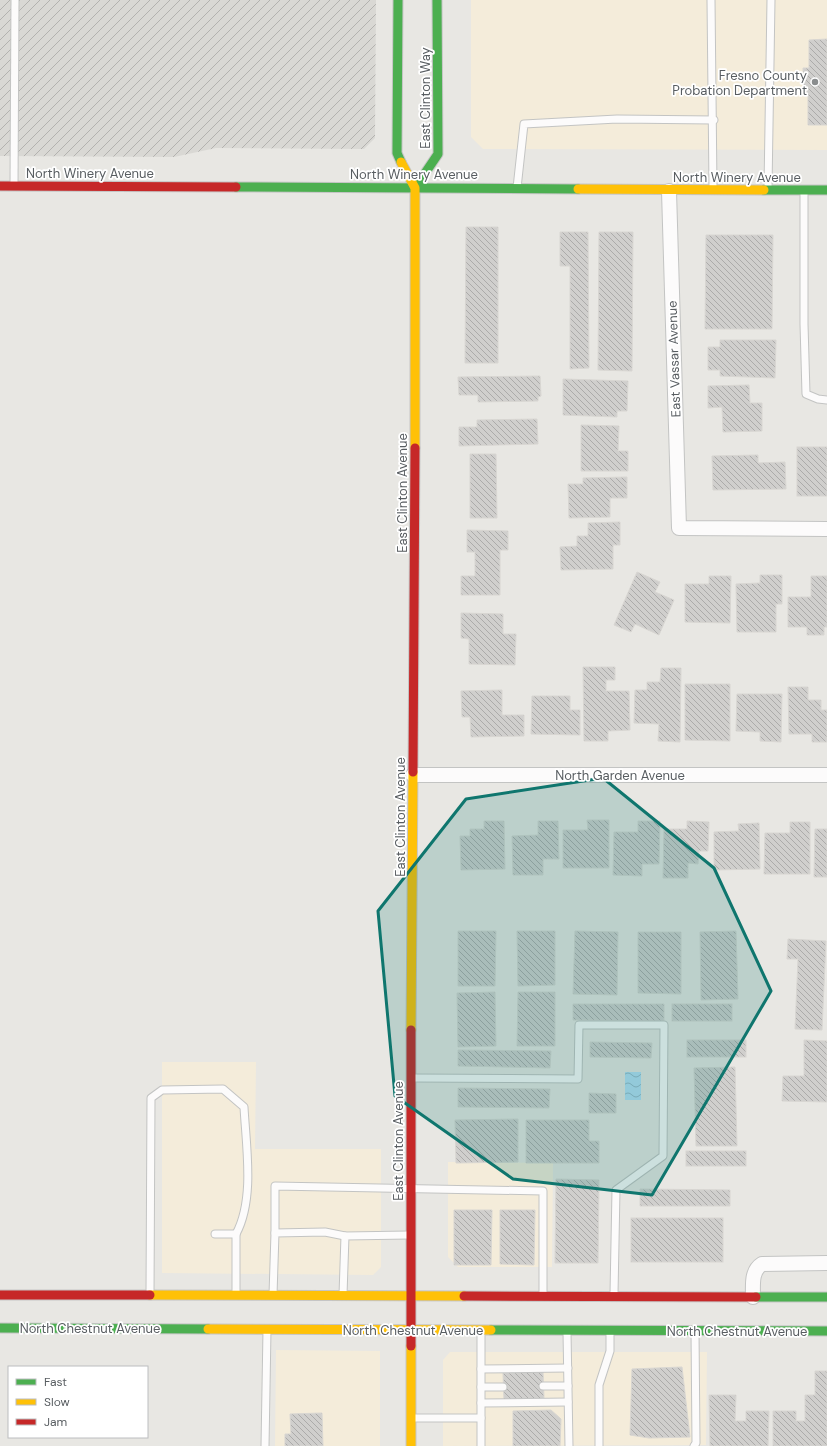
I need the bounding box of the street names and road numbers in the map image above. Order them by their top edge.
street label: East Clinton Way [417,47,434,149]
street label: North Winery Avenue [26,165,154,182]
street label: North Winery Avenue [350,166,478,183]
street label: North Winery Avenue [673,169,801,186]
street label: East Vassar Avenue [663,300,685,418]
street label: East Clinton Avenue [394,433,411,553]
street label: East Clinton Avenue [392,757,409,877]
street label: North Garden Avenue [555,767,685,784]
street label: East Clinton Avenue [390,1081,407,1201]
street label: North Chestnut Avenue [20,1320,160,1337]
street label: North Chestnut Avenue [343,1322,483,1339]
street label: North Chestnut Avenue [667,1323,807,1340]

